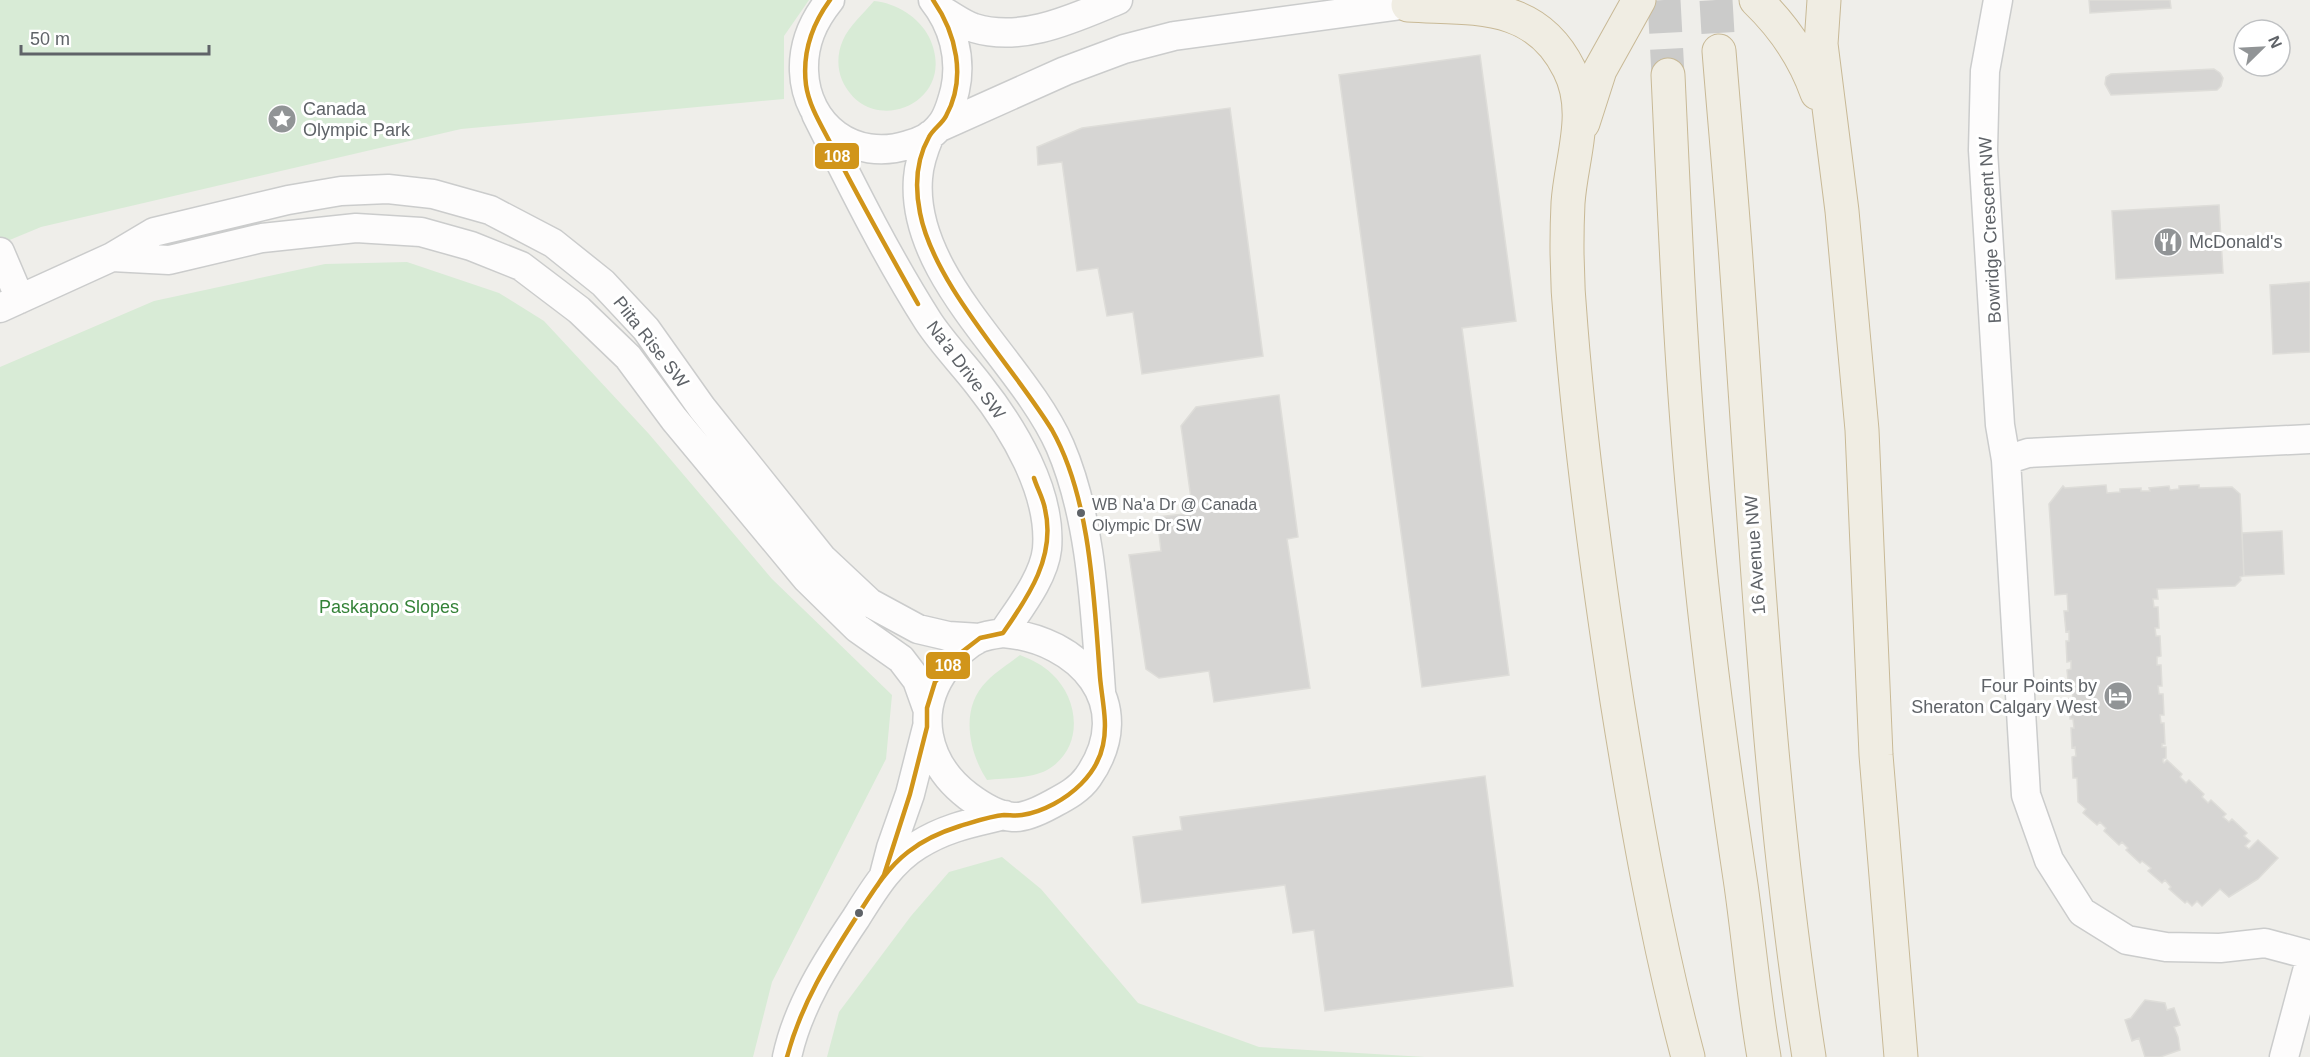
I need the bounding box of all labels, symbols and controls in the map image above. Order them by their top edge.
scale bar [21,18,208,56]
north arrow [2232,18,2292,78]
text: 50 m [30,29,70,49]
text: N [2265,33,2285,51]
place label: Canada Olympic Park [303,99,411,140]
place icon: Canada Olympic Park [266,103,298,135]
street label: Bowridge Crescent NW [1975,136,2005,324]
line badge: 108 [814,142,860,170]
text: 108 [824,148,850,165]
restaurant icon: McDonald's [2152,226,2184,258]
place label: McDonald's [2189,232,2282,252]
street label: Piita Rise SW [609,292,693,392]
street label: Na'a Drive SW [923,317,1009,423]
street label: 16 Avenue NW [1741,495,1769,615]
place label: WB Na'a Dr @ Canada Olympic Dr SW [1092,496,1257,534]
marker: WB Na'a Dr @ Canada Olympic Dr SW [1075,507,1087,519]
park label: Paskapoo Slopes [319,597,459,617]
line badge: 108 [925,651,971,680]
text: 108 [935,657,961,674]
place label: Four Points by Sheraton Calgary West [1911,676,2097,717]
hotel icon: Four Points by Sheraton Calgary West [2102,680,2134,712]
unlabelled marker [853,907,865,919]

